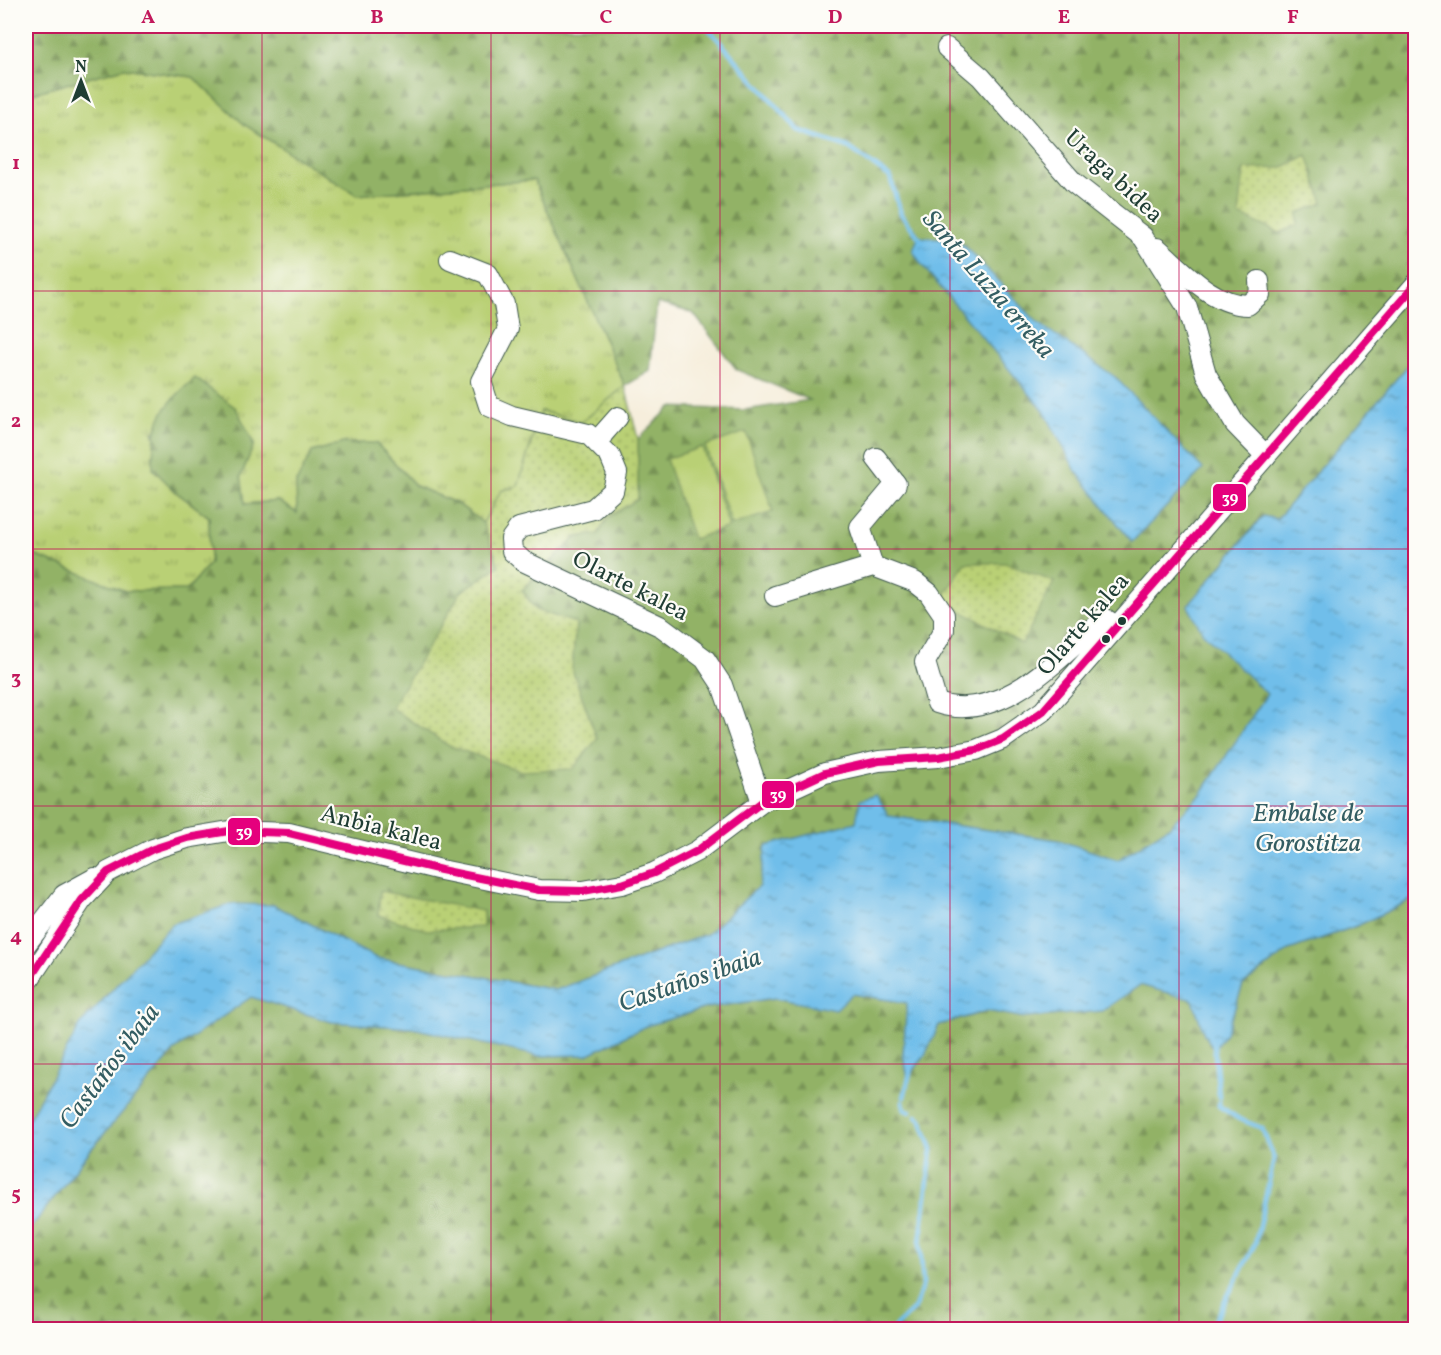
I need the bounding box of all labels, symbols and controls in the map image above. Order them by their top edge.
text: A [141,4,155,32]
text: B [370,4,384,32]
text: C [600,4,613,32]
text: D [828,4,842,32]
text: E [1058,4,1070,32]
text: F [1287,4,1299,32]
north arrow [51,51,111,111]
text: N [75,57,87,79]
street label: Uraga bidea [1056,122,1170,232]
text: 1 [12,150,20,178]
water label: Santa Luzia erreka [913,203,1063,367]
text: 2 [11,408,21,436]
line badge: 39 [1212,483,1247,512]
text: 39 [1222,488,1239,510]
street label: Olarte kalea [566,543,694,631]
street label: Olarte kalea [1030,566,1138,684]
unlabelled marker [1116,615,1128,627]
unlabelled marker [1100,633,1112,645]
text: 3 [11,665,21,693]
line badge: 39 [761,780,795,809]
text: 39 [770,785,787,807]
water label: Embalse de Gorostitza [1253,796,1364,862]
street label: Anbia kalea [317,798,445,860]
line badge: 39 [227,817,261,846]
text: 39 [236,822,253,844]
text: 4 [10,923,22,951]
water label: Castaños ibaia [614,940,766,1022]
water label: Castaños ibaia [51,997,169,1137]
text: 5 [11,1181,21,1209]

